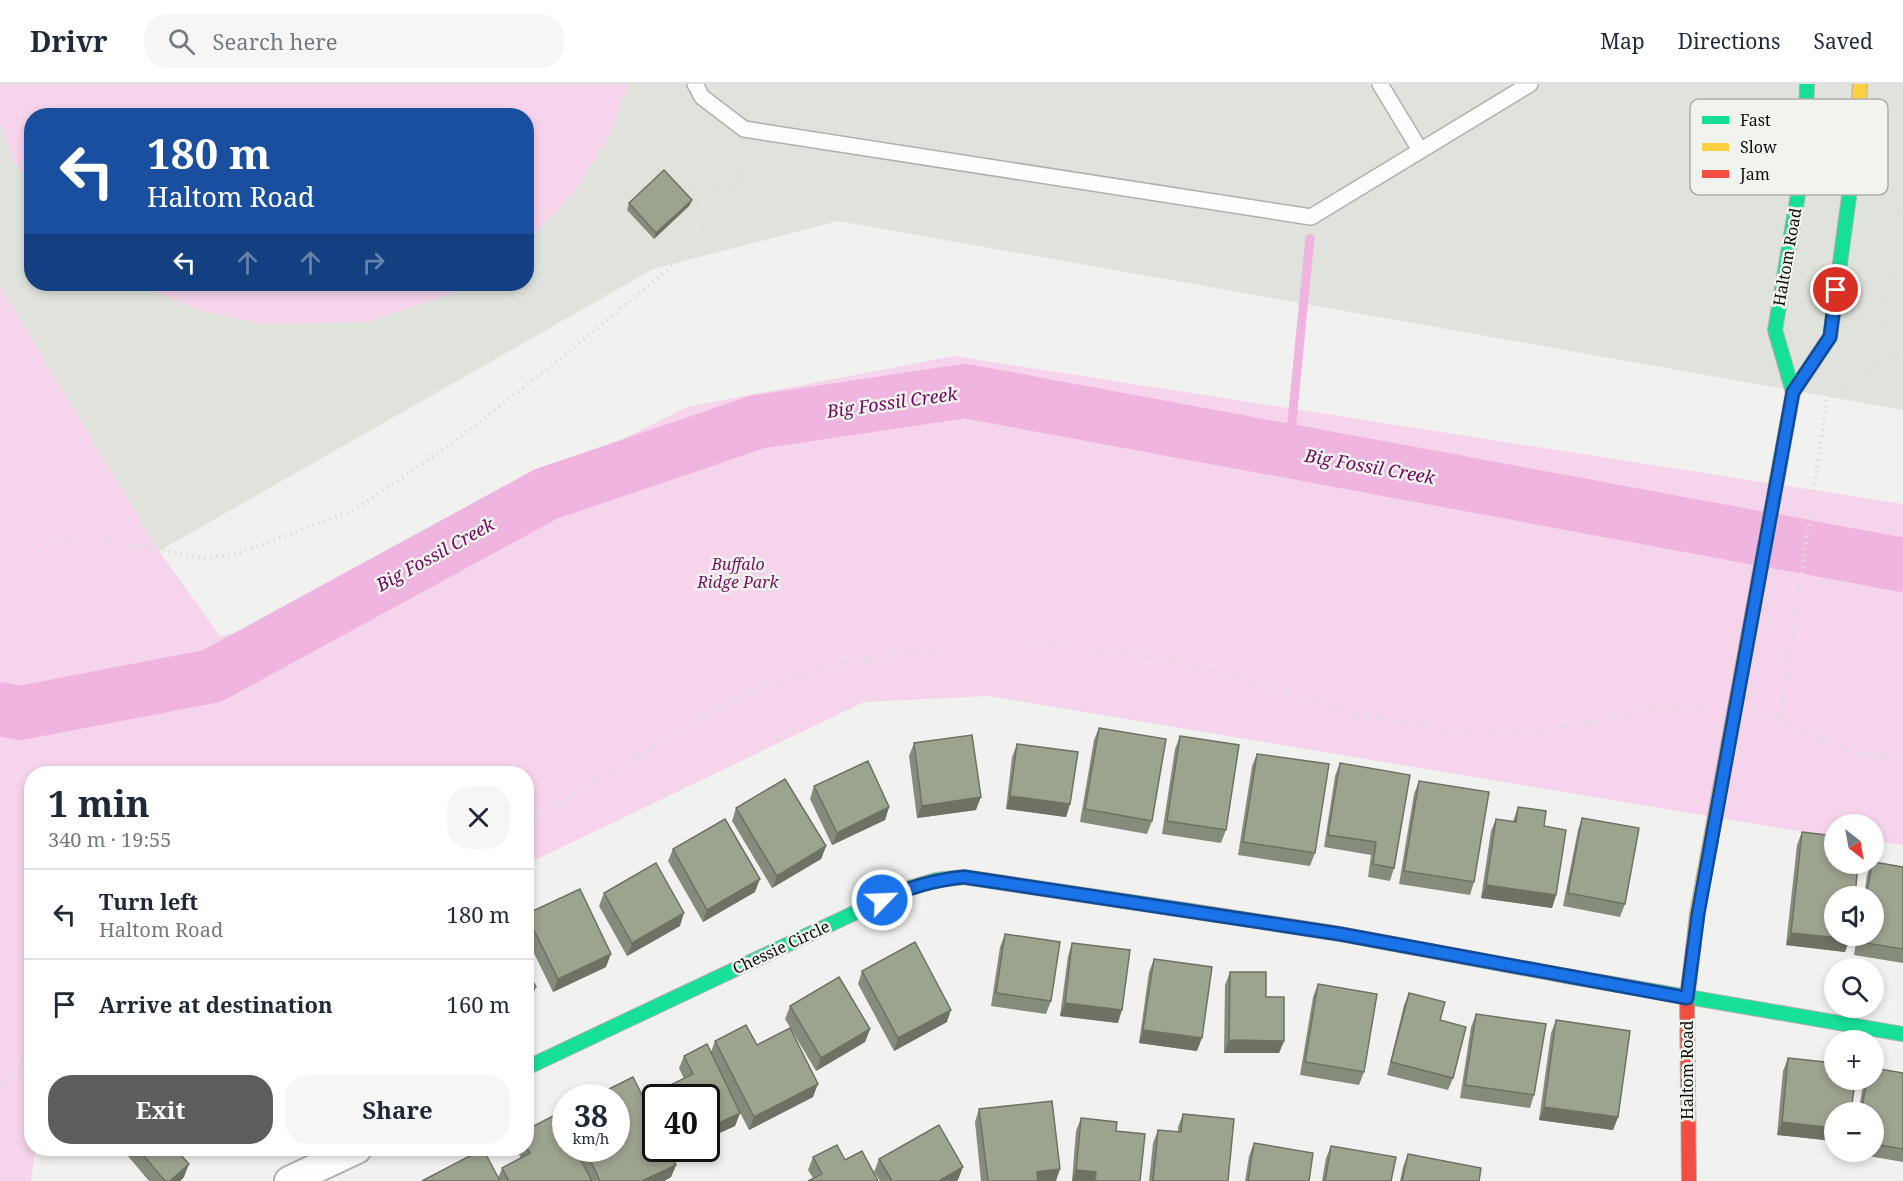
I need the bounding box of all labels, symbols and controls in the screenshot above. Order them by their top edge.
search box [144,14,564,68]
text: Drivr [30,22,108,60]
icon: search [165,25,198,58]
text: Search here [213,26,337,56]
text: Map [1600,27,1645,55]
text: Directions [1678,27,1780,55]
text: Saved [1813,27,1873,55]
legend [1690,99,1888,195]
text: Fast [1740,109,1771,131]
text: 180 m [147,124,271,181]
icon: left [48,132,126,210]
text: Slow [1740,136,1777,158]
text: Jam [1739,163,1770,185]
text: Haltom Road [147,178,315,215]
street label: Haltom Road [1768,206,1806,308]
icon: left [168,246,201,279]
icon: ahead [231,246,264,279]
icon: ahead [294,246,327,279]
icon: right [357,246,390,279]
pin [1810,264,1861,315]
icon: arrive [1819,273,1852,306]
water label: Big Fossil Creek [824,381,960,423]
water label: Big Fossil Creek [1302,443,1438,489]
water label: Big Fossil Creek [371,511,499,597]
park label: Buffalo Ridge Park [696,553,780,593]
text: 1 min [48,779,150,828]
button: close [447,786,510,849]
north arrow [1824,814,1884,874]
map controls [1824,814,1884,1162]
text: 340 m · 19:55 [48,826,171,853]
position arrow [850,868,914,932]
text: Turn left [99,886,198,916]
button: sound [1824,886,1884,946]
icon: left [48,898,81,931]
text: 180 m [447,899,510,929]
street label: Chessie Circle [729,915,833,979]
text: Haltom Road [99,916,223,943]
button: search [1824,958,1884,1018]
icon: arrive [48,988,81,1021]
text: Arrive at destination [99,989,333,1019]
text: 160 m [447,989,510,1019]
street label: Haltom Road [1676,1020,1698,1120]
button: + [1824,1030,1884,1090]
button: Exit [48,1075,273,1144]
button: Share [285,1075,510,1144]
speed limit sign: 40 [642,1084,720,1162]
text: 38 [574,1095,608,1136]
button: − [1824,1102,1884,1162]
text: km/h [573,1128,609,1148]

